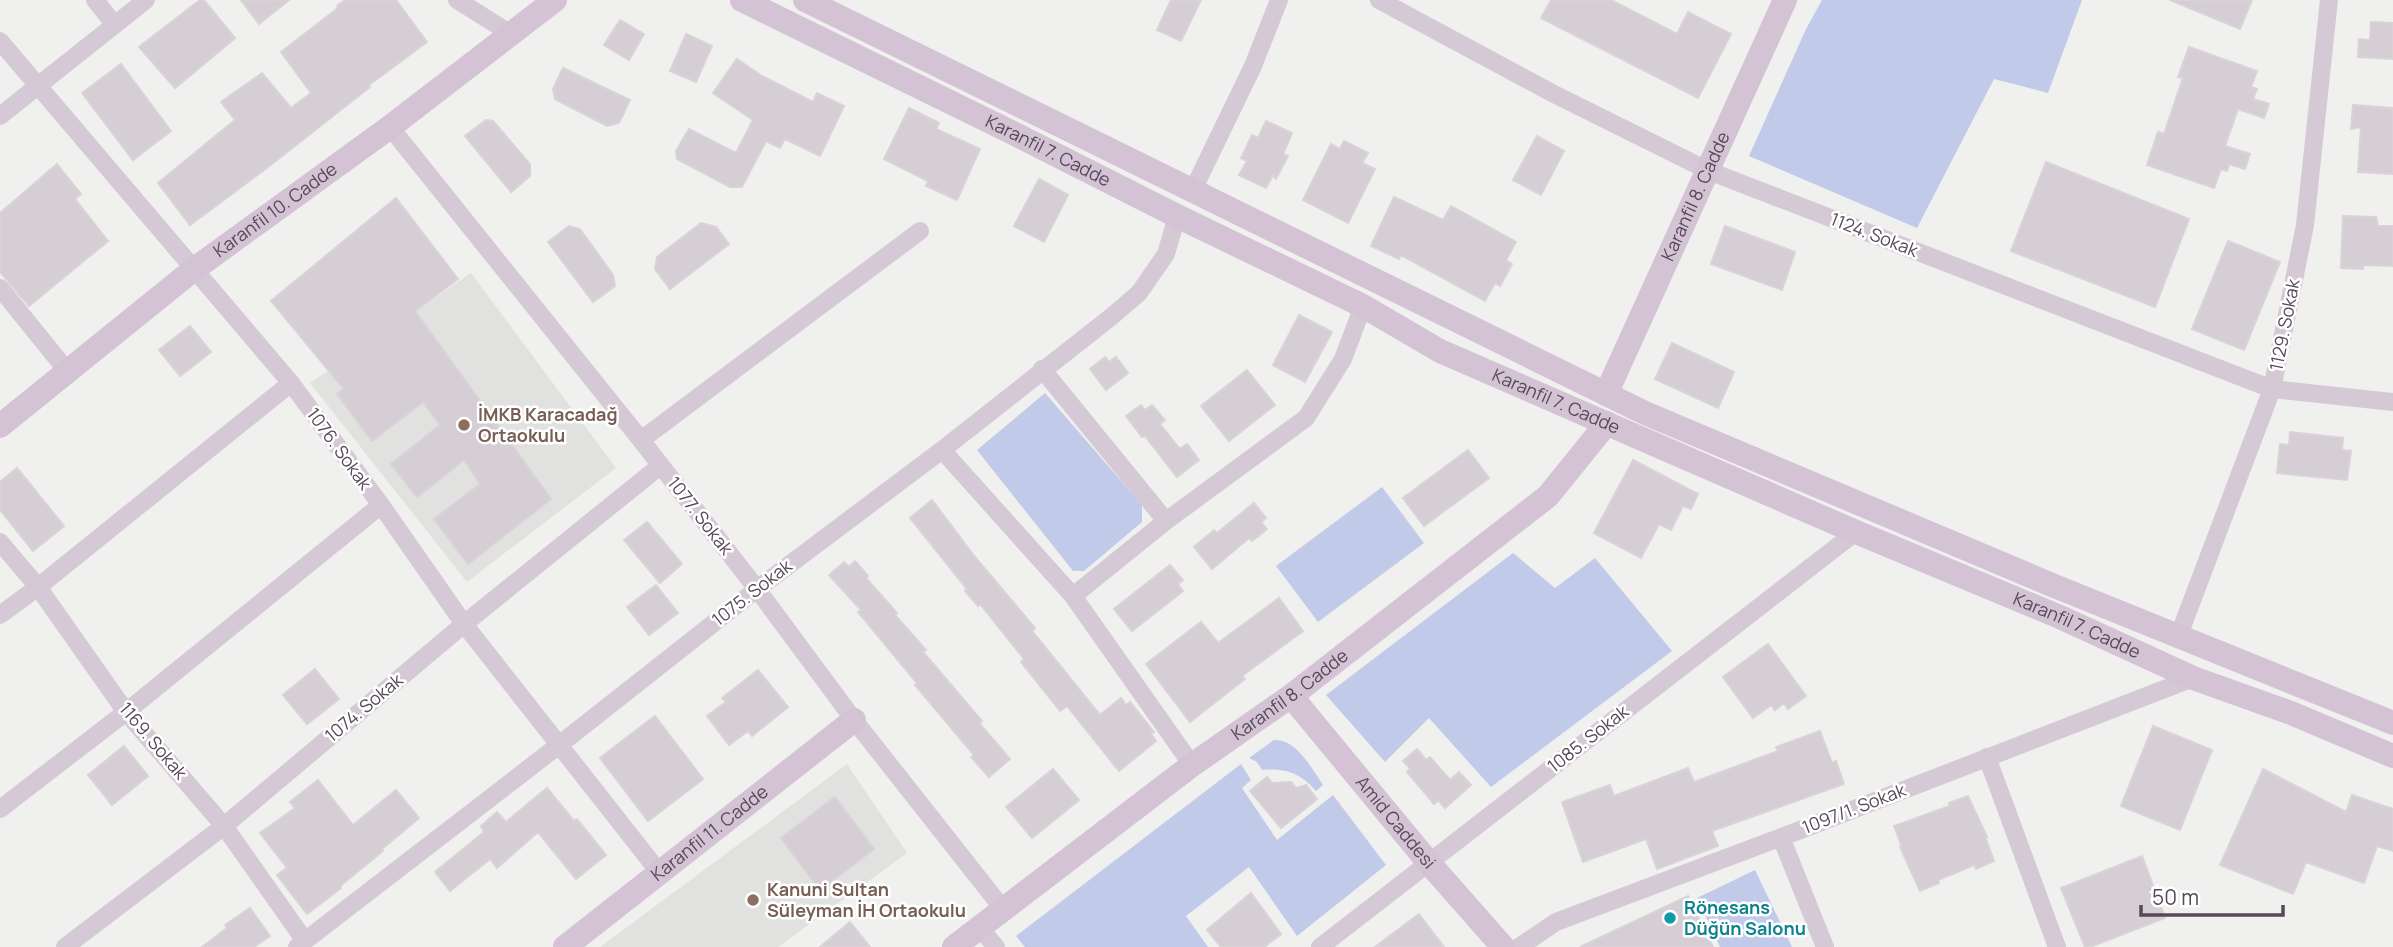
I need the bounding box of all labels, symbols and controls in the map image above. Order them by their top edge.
street label: Karanfil 7. Cadde [982,108,1115,191]
street label: Karanfil 8. Cadde [1655,128,1735,265]
street label: Karanfil 10. Cadde [208,156,341,262]
street label: 1124. Sokak [1827,206,1923,262]
street label: 1129. Sokak [2263,276,2305,373]
street label: Karanfil 7. Cadde [1489,362,1624,439]
place label: İMKB Karacadağ Ortaokulu [478,402,618,447]
street label: 1076. Sokak [302,403,378,495]
marker: İMKB Karacadağ Ortaokulu [456,417,472,433]
street label: 1077. Sokak [663,471,740,560]
street label: 1075. Sokak [706,553,797,631]
street label: Karanfil 7. Cadde [2010,586,2145,663]
street label: Karanfil 8. Cadde [1226,643,1353,745]
street label: 1074. Sokak [320,667,408,747]
street label: 1169. Sokak [114,697,194,785]
street label: 1085. Sokak [1542,698,1634,777]
street label: Amid Caddesi [1351,770,1441,873]
street label: 1097/1. Sokak [1798,777,1910,839]
street label: Karanfil 11. Cadde [646,779,773,886]
scale bar [2141,874,2283,918]
place label: Kanuni Sultan Süleyman İH Ortaokulu [767,877,966,922]
text: 50 m [2152,883,2199,911]
marker: Kanuni Sultan Süleyman İH Ortaokulu [745,892,761,908]
place label: Rönesans Düğün Salonu [1684,895,1806,940]
marker: Rönesans Düğün Salonu [1662,910,1678,926]

